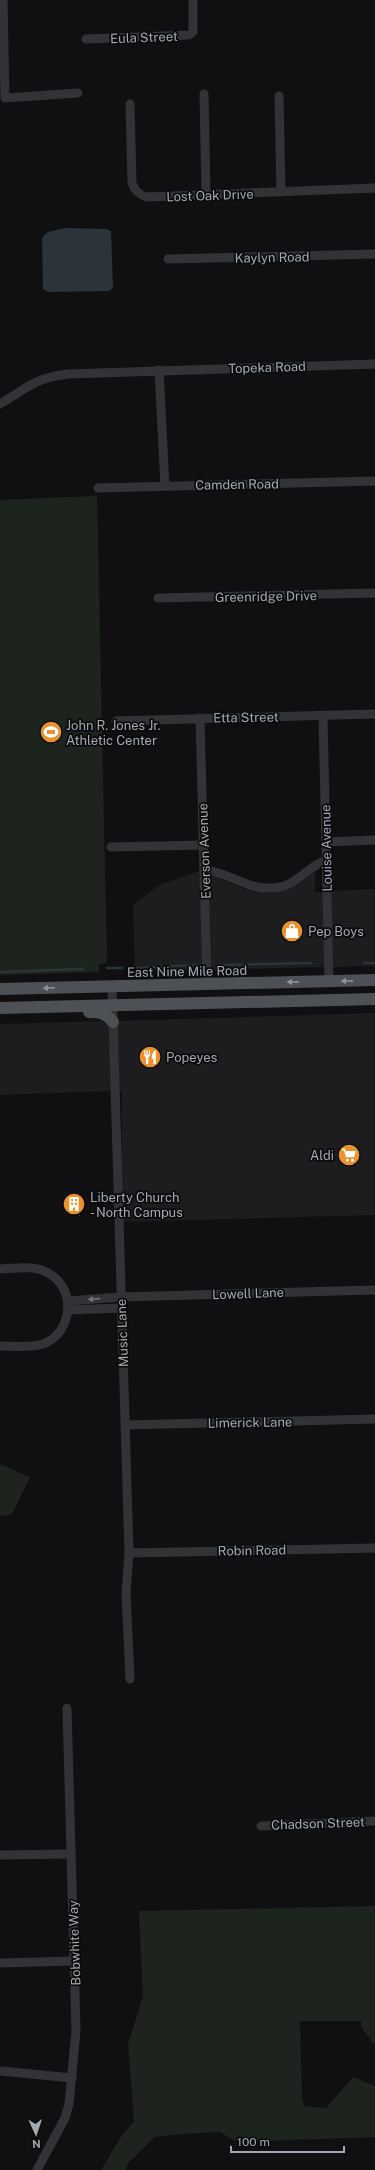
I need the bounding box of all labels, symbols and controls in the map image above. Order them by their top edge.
street label: Eula Street [110,29,178,46]
street label: Lost Oak Drive [166,186,254,205]
street label: Kaylyn Road [235,249,310,266]
street label: Topeka Road [228,359,306,376]
street label: Camden Road [195,476,279,493]
street label: Greenridge Drive [215,588,317,605]
street label: Etta Street [213,709,279,726]
place label: John R. Jones Jr. Athletic Center [66,718,160,748]
sports icon: John R. Jones Jr. Athletic Center [38,719,64,745]
street label: Everson Avenue [195,803,214,899]
street label: Louise Avenue [318,804,335,892]
shop icon: Pep Boys [279,918,305,944]
place label: Pep Boys [308,924,364,939]
street label: East Nine Mile Road [127,963,247,980]
one-way arrow [340,978,353,984]
one-way arrow [286,979,299,985]
one-way arrow [42,985,55,991]
restaurant icon: Popeyes [137,1044,163,1070]
place label: Popeyes [166,1050,217,1065]
supermarket icon: Aldi [336,1142,362,1168]
place label: Aldi [310,1148,334,1163]
place label: Liberty Church - North Campus [90,1190,183,1220]
building icon: Liberty Church - North Campus [61,1191,87,1217]
street label: Lowell Lane [212,1285,284,1302]
one-way arrow [88,1295,100,1302]
street label: Music Lane [114,1299,131,1367]
street label: Limerick Lane [208,1414,292,1431]
street label: Robin Road [218,1542,286,1559]
street label: Chadson Street [271,1814,365,1833]
street label: Bobwhite Way [66,1900,83,1986]
north arrow [16,2114,56,2154]
scale bar [231,2128,344,2154]
text: 100 m [237,2135,270,2149]
text: N [32,2138,41,2150]

